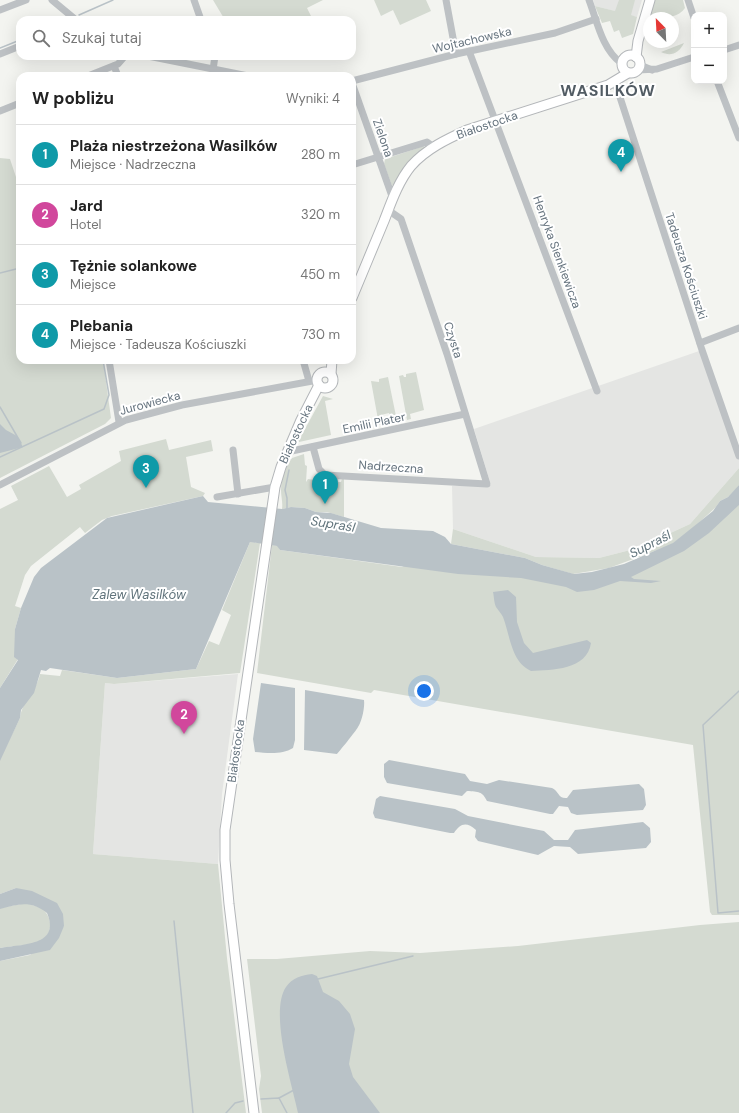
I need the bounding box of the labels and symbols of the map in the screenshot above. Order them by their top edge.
north arrow [643,12,679,48]
street label: Wojtachowska [431,23,513,57]
district label: WASILKÓW [560,80,656,101]
street label: Białostocka [454,107,520,143]
street label: Zielona [369,117,397,159]
pin: 4 [608,139,634,172]
street label: Henryka Sienkiewicza [529,193,585,311]
street label: Tadeusza Kościuszki [661,210,711,322]
street label: Czysta [440,320,466,360]
street label: Jurowiecka [118,387,182,419]
street label: Białostocka [275,402,317,466]
street label: Emilii Plater [341,408,407,437]
pin: 3 [133,455,159,488]
street label: Nadrzeczna [358,457,424,477]
pin: 1 [312,471,338,504]
water label: Supraśl [310,512,357,536]
water label: Supraśl [626,526,675,562]
water label: Zalew Wasilków [92,586,187,603]
your location [414,681,434,701]
pin: 2 [171,701,197,734]
street label: Białostocka [224,718,248,784]

